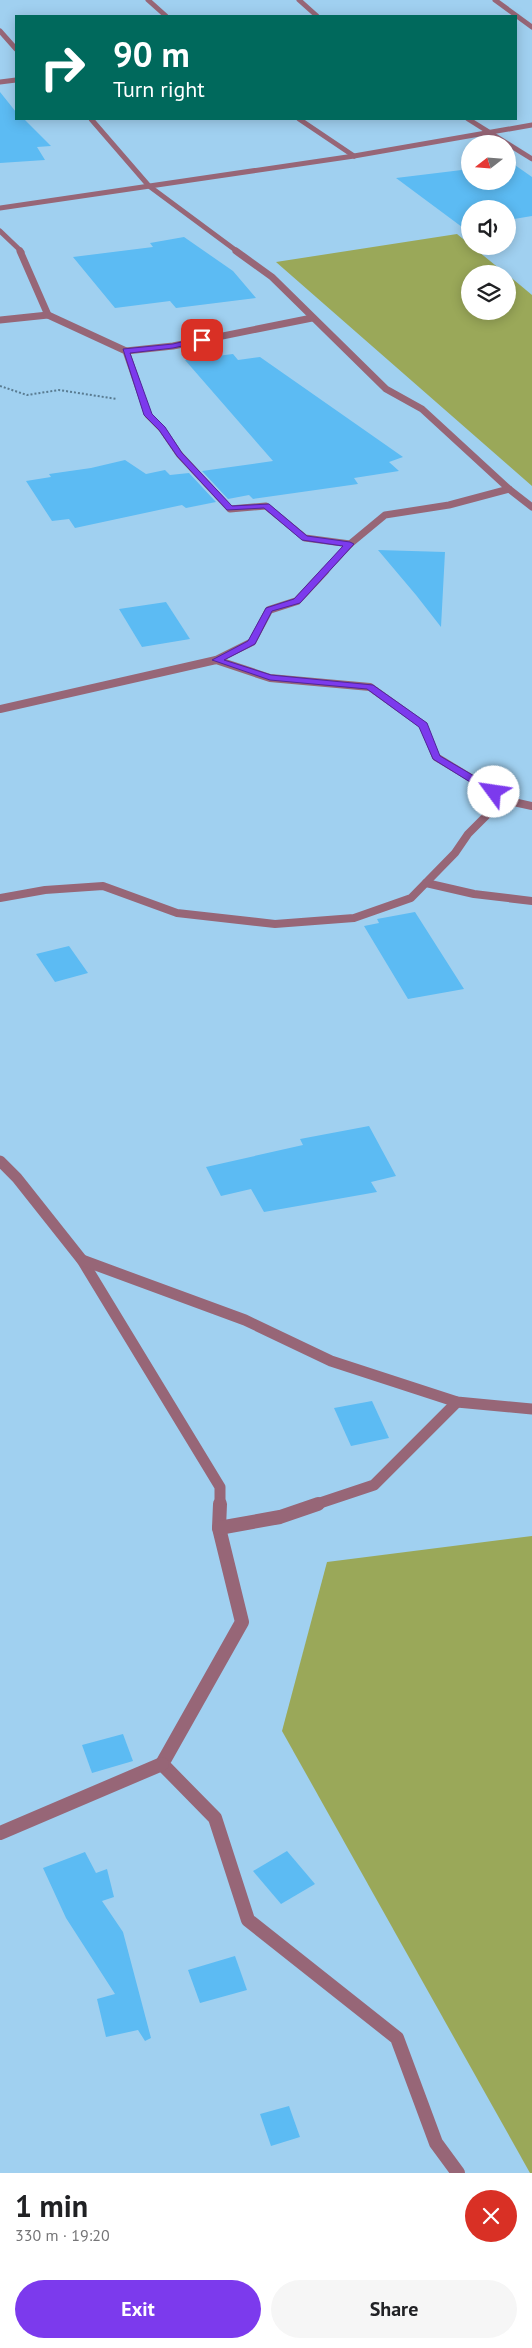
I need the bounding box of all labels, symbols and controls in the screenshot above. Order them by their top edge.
text: 90 m [113,31,190,77]
icon: right [30,35,95,100]
text: Turn right [113,75,205,103]
north arrow [461,135,516,190]
map controls [461,135,516,320]
button: sound [461,200,516,255]
button: layers [461,265,516,320]
pin [181,319,223,361]
icon: arrive [188,326,216,354]
position arrow [467,765,519,817]
text: 1 min [15,2186,88,2225]
button: close [465,2190,517,2242]
text: 330 m · 19:20 [15,2225,110,2245]
button: Exit [15,2280,261,2338]
button: Share [271,2280,517,2338]

